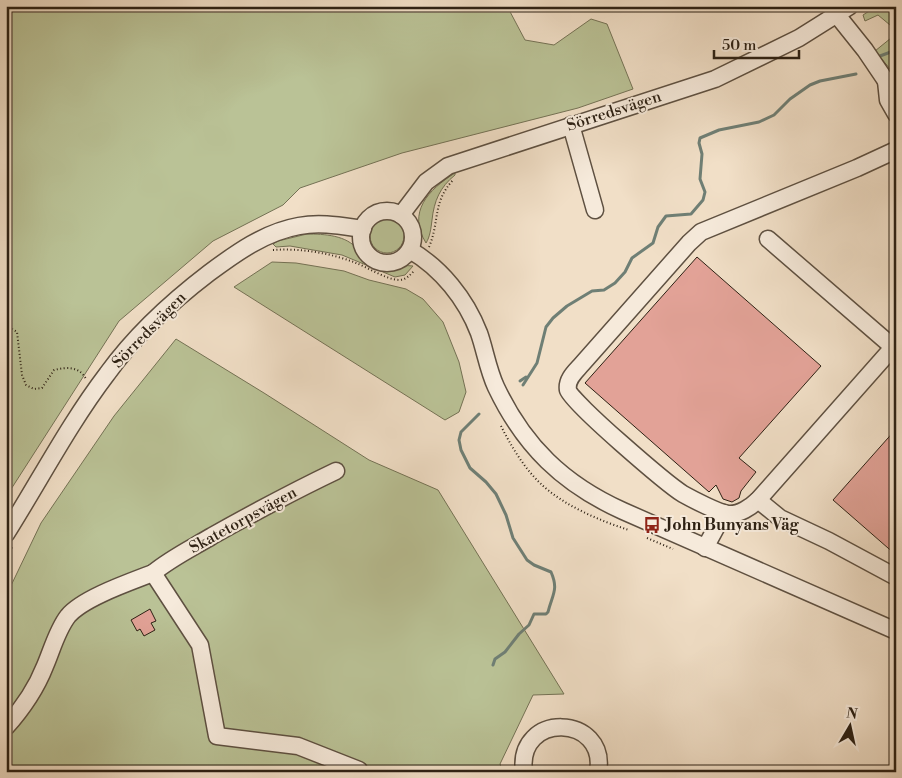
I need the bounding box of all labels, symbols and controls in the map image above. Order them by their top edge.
scale bar [714,28,800,60]
text: 50 m [722,36,756,55]
street label: Sörredsvägen [564,86,664,136]
street label: Sörredsvägen [108,287,191,372]
street label: Skatetorpsvägen [186,482,301,558]
bus stop icon: John Bunyans Väg [642,515,662,535]
place label: John Bunyans Väg [664,515,800,535]
north arrow [824,700,874,750]
text: N [845,704,859,724]

